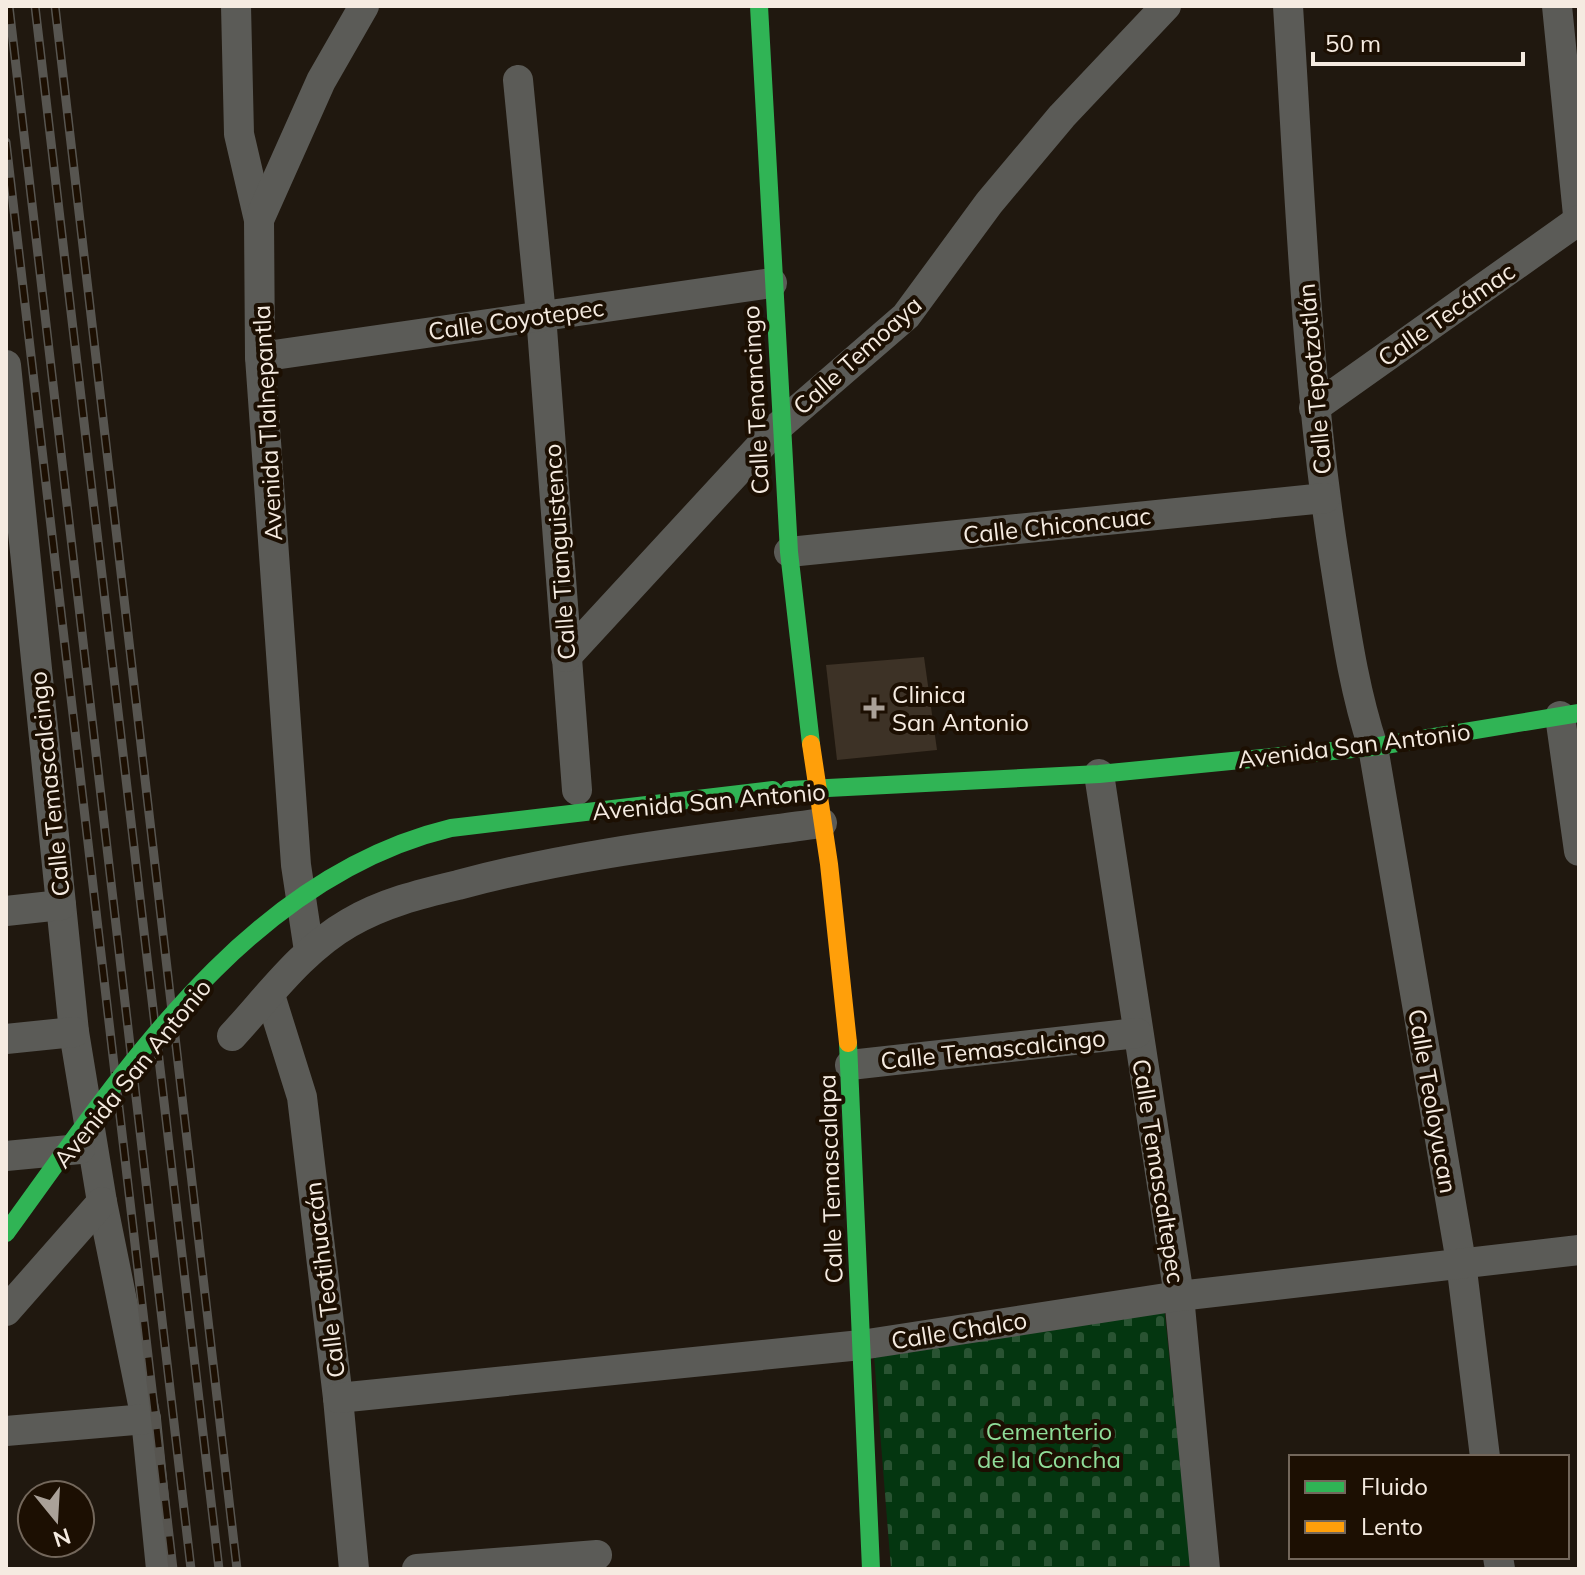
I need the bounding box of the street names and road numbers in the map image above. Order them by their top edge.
street label: Calle Tecámac [1372,256,1520,372]
street label: Calle Tepotzotlán [1291,282,1337,476]
street label: Calle Temoaya [786,289,928,421]
street label: Calle Coyotepec [426,292,606,346]
street label: Avenida Tlalnepantla [246,304,288,542]
street label: Calle Tenancingo [735,305,775,495]
street label: Calle Tianguistenco [536,443,582,661]
street label: Calle Chiconcuac [962,500,1153,550]
street label: Calle Temascalcingo [22,670,76,898]
street label: Avenida San Antonio [1236,716,1472,774]
street label: Avenida San Antonio [591,776,827,826]
street label: Avenida San Antonio [47,973,217,1173]
street label: Calle Teoloyucan [1402,1006,1464,1196]
street label: Calle Temascalcingo [879,1022,1107,1076]
street label: Calle Temascaltepec [1126,1057,1192,1285]
street label: Calle Temascalapa [811,1074,849,1284]
street label: Calle Teotihuacán [297,1180,351,1380]
street label: Calle Chalco [889,1304,1029,1356]

